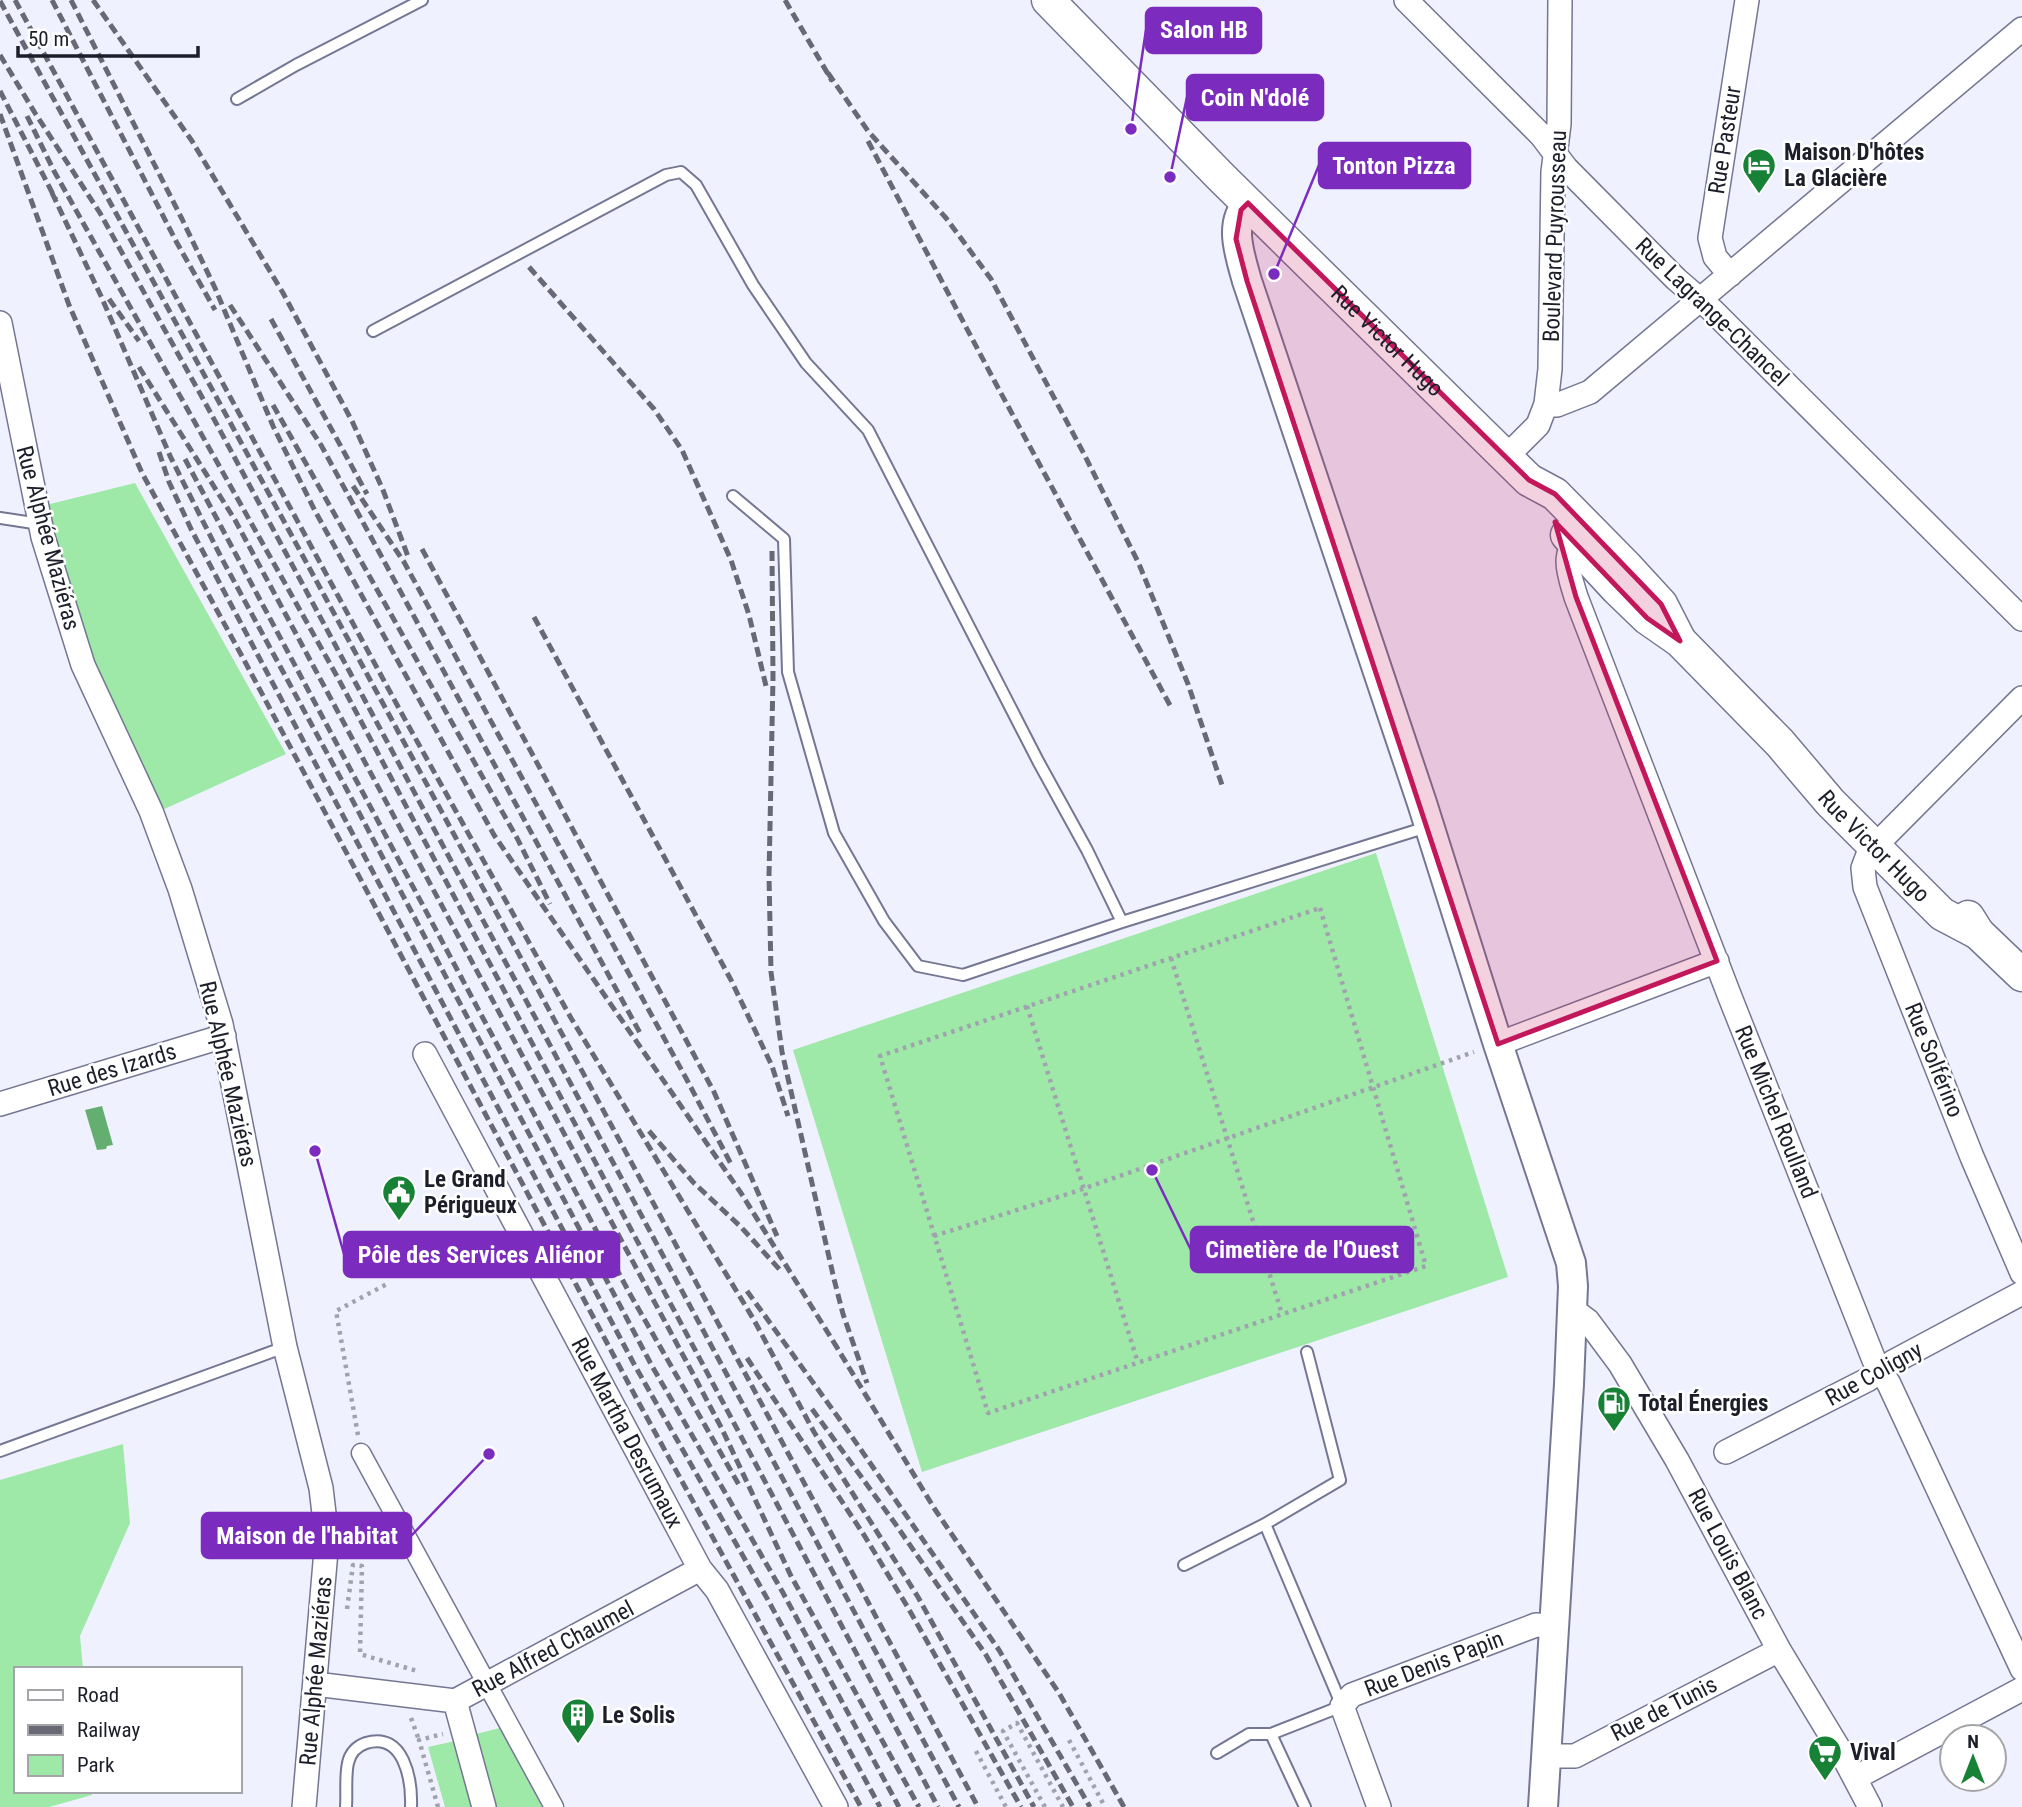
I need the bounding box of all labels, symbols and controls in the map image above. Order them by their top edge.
callout: Salon HB [1146,8,1261,53]
scale bar [18,14,198,58]
text: Salon HB [1160,16,1248,44]
text: 50 m [28,27,69,51]
callout: Coin N'dolé [1187,75,1323,120]
text: Coin N'dolé [1201,84,1309,112]
street label: Rue Pasteur [1703,84,1747,196]
street label: Boulevard Puyrousseau [1538,130,1572,342]
place label: Maison D'hôtes La Glacière [1784,139,1925,192]
callout: Tonton Pizza [1319,143,1470,188]
hotel icon: Maison D'hôtes La Glacière [1740,146,1778,195]
text: Tonton Pizza [1332,152,1456,180]
street label: Rue Lagrange-Chancel [1630,232,1794,392]
street label: Rue Victor Hugo [1326,280,1449,402]
street label: Rue Alphée Maziéras [10,443,86,633]
street label: Rue Victor Hugo [1812,785,1936,908]
street label: Rue Alphée Maziéras [193,978,263,1170]
street label: Rue Solférino [1899,999,1969,1121]
street label: Rue Michel Roulland [1729,1022,1823,1202]
street label: Rue des Izards [45,1038,179,1102]
place label: Le Grand Périgueux [424,1166,518,1219]
public building icon: Le Grand Périgueux [380,1173,418,1222]
callout: Cimetière de l'Ouest [1191,1227,1413,1272]
callout: Pôle des Services Aliénor [344,1232,619,1277]
text: Cimetière de l'Ouest [1205,1236,1399,1264]
text: Pôle des Services Aliénor [358,1241,604,1269]
street label: Rue Martha Desrumaux [565,1333,689,1533]
street label: Rue Coligny [1821,1336,1928,1412]
fuel station icon: Total Énergies [1595,1384,1633,1433]
place label: Total Énergies [1638,1389,1768,1417]
street label: Rue Louis Blanc [1682,1484,1774,1624]
callout: Maison de l'habitat [202,1513,411,1558]
text: Maison de l'habitat [216,1522,398,1550]
street label: Rue Alphée Maziéras [294,1575,338,1767]
street label: Rue Alfred Chaumel [468,1595,638,1703]
street label: Rue Denis Papin [1361,1625,1507,1703]
legend [14,1667,242,1793]
street label: Rue de Tunis [1606,1671,1722,1747]
text: Road [77,1683,119,1707]
building icon: Le Solis [559,1696,597,1745]
place label: Le Solis [602,1702,675,1729]
text: Railway [77,1718,140,1742]
north arrow [1938,1723,2008,1793]
text: N [1967,1730,1979,1753]
supermarket icon: Vival [1806,1733,1844,1782]
place label: Vival [1850,1739,1896,1766]
text: Park [77,1753,115,1777]

